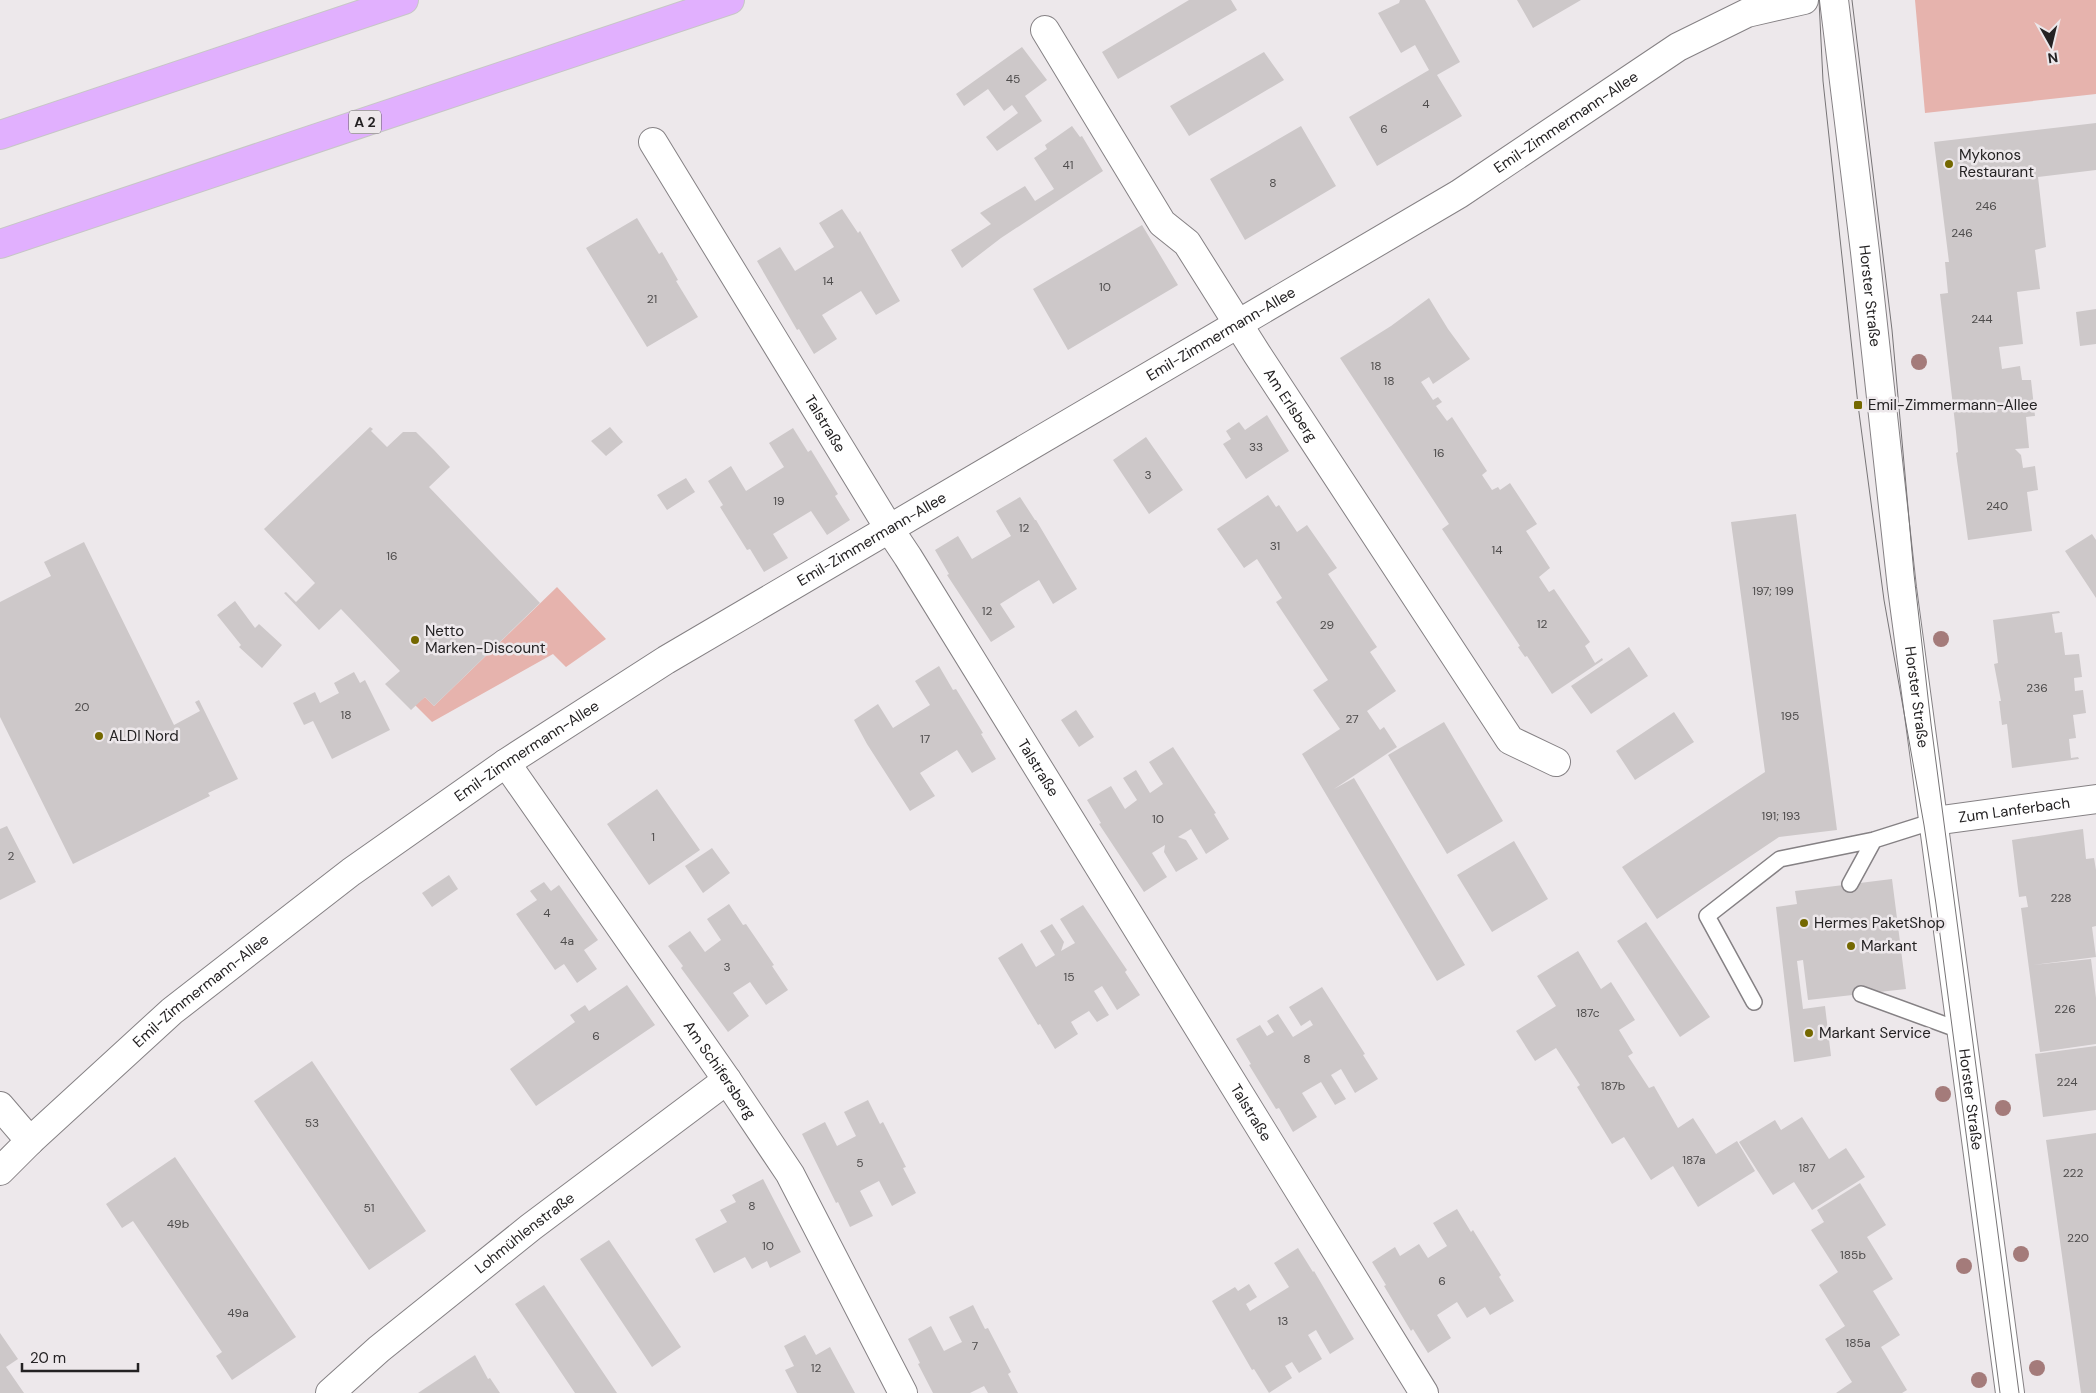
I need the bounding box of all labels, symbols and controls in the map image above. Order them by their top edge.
north arrow [2026,20,2076,70]
text: N [2046,48,2059,67]
street label: Emil-Zimmermann-Allee [1490,67,1642,178]
house number: 45 [1006,71,1020,87]
house number: 4 [1422,96,1430,112]
road number: A 2 [349,110,381,134]
house number: 6 [1380,121,1388,137]
place label: Mykonos Restaurant [1959,145,2034,182]
house number: 41 [1062,157,1074,173]
marker: Mykonos Restaurant [1943,158,1955,170]
house number: 8 [1269,175,1277,191]
house number: 246 [1975,198,1997,214]
house number: 246 [1951,225,1973,241]
street label: Horster Straße [1854,244,1885,348]
house number: 14 [822,273,834,289]
house number: 10 [1099,279,1111,295]
street label: Emil-Zimmermann-Allee [1143,282,1299,386]
house number: 21 [647,291,657,307]
house number: 244 [1971,311,1993,327]
house number: 18 [1370,358,1382,374]
street label: Am Erlsberg [1259,364,1322,446]
house number: 18 [1383,373,1395,389]
street label: Talstraße [800,391,850,456]
place label: Emil-Zimmermann-Allee [1868,395,2038,415]
marker: Emil-Zimmermann-Allee [1852,399,1864,411]
house number: 33 [1249,439,1263,455]
house number: 16 [1433,445,1445,461]
house number: 3 [1144,467,1152,483]
street label: Emil-Zimmermann-Allee [794,487,950,591]
house number: 19 [773,493,785,509]
house number: 240 [1986,498,2008,514]
house number: 12 [1019,520,1029,536]
house number: 31 [1270,538,1280,554]
house number: 14 [1491,542,1503,558]
house number: 16 [386,548,398,564]
house number: 197; 199 [1752,583,1794,599]
house number: 12 [982,603,992,619]
house number: 12 [1537,616,1547,632]
house number: 29 [1320,617,1334,633]
place label: Netto Marken-Discount [425,621,546,658]
marker: Netto Marken-Discount [409,634,421,646]
street label: Horster Straße [1900,645,1933,749]
house number: 236 [2026,680,2048,696]
street label: Emil-Zimmermann-Allee [450,696,603,806]
house number: 20 [74,699,90,715]
house number: 18 [340,707,352,723]
house number: 195 [1781,708,1799,724]
house number: 27 [1345,711,1359,727]
place label: ALDI Nord [109,726,179,746]
marker: ALDI Nord [93,730,105,742]
house number: 17 [920,731,930,747]
street label: Talstraße [1013,735,1063,800]
street label: Zum Lanferbach [1957,793,2071,828]
house number: 191; 193 [1762,808,1800,824]
house number: 10 [1152,811,1164,827]
house number: 1 [651,829,655,845]
house number: 2 [8,848,15,864]
house number: 228 [2051,890,2071,906]
house number: 4 [543,905,551,921]
place label: Hermes PaketShop [1814,913,1945,933]
marker: Hermes PaketShop [1798,917,1810,929]
street label: Emil-Zimmermann-Allee [128,930,273,1052]
house number: 4a [560,933,574,949]
place label: Markant [1861,936,1918,956]
marker: Markant [1845,940,1857,952]
house number: 3 [723,959,731,975]
house number: 15 [1063,969,1075,985]
house number: 226 [2054,1001,2076,1017]
house number: 187c [1576,1005,1600,1021]
street label: Am Schifersberg [679,1017,760,1123]
place label: Markant Service [1819,1023,1931,1043]
marker: Markant Service [1803,1027,1815,1039]
house number: 6 [592,1028,600,1044]
street label: Horster Straße [1954,1047,1987,1151]
house number: 8 [1303,1051,1311,1067]
house number: 224 [2057,1074,2077,1090]
house number: 187b [1601,1078,1625,1094]
street label: Talstraße [1226,1080,1276,1145]
house number: 53 [305,1115,319,1131]
house number: 187a [1682,1152,1706,1168]
house number: 5 [856,1155,864,1171]
house number: 187 [1798,1160,1816,1176]
house number: 222 [2063,1165,2083,1181]
street label: Lohmühlenstraße [471,1188,579,1278]
house number: 8 [748,1198,756,1214]
house number: 51 [363,1200,375,1216]
house number: 49b [167,1216,189,1232]
house number: 220 [2067,1230,2089,1246]
house number: 10 [762,1238,774,1254]
house number: 185b [1840,1247,1866,1263]
house number: 6 [1438,1273,1446,1289]
house number: 49a [227,1305,249,1321]
house number: 13 [1278,1313,1288,1329]
house number: 185a [1846,1335,1870,1351]
house number: 7 [972,1338,978,1354]
scale bar [22,1340,139,1372]
text: 20 m [30,1348,66,1368]
house number: 12 [811,1360,821,1376]

